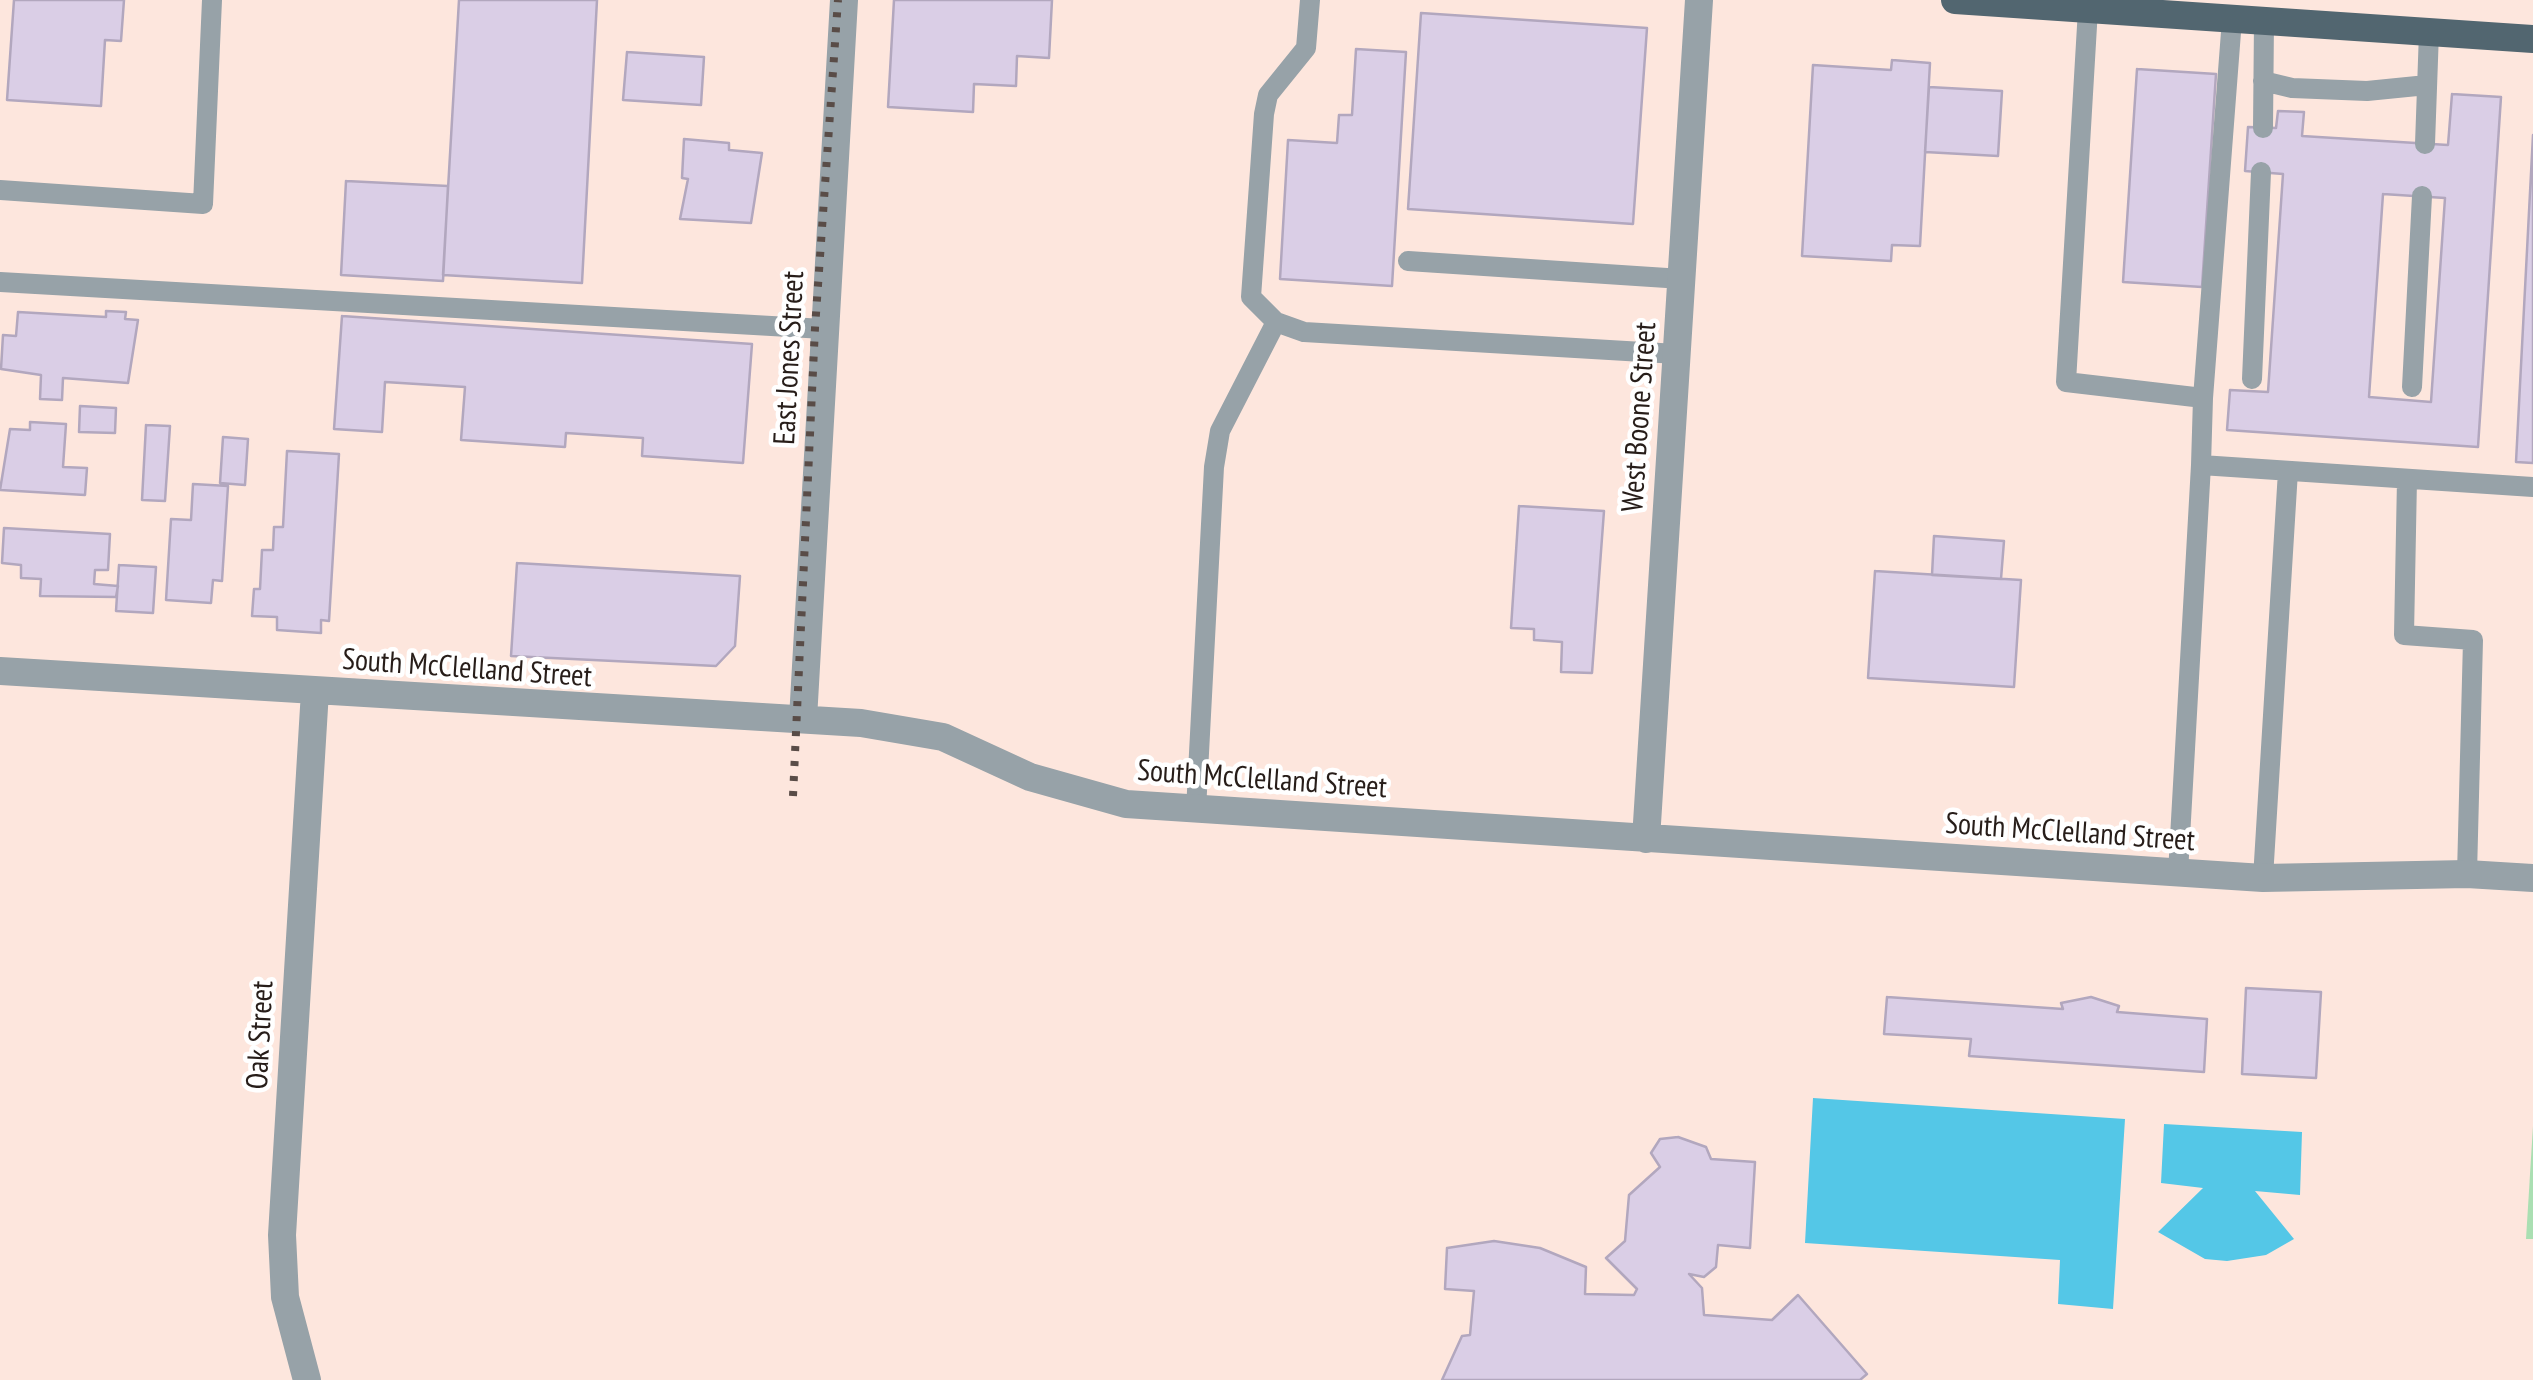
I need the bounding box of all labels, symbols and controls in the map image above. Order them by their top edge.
street label: East Jones Street [767,270,813,446]
street label: West Boone Street [1615,321,1665,513]
street label: South McClelland Street [341,642,593,696]
street label: South McClelland Street [1136,753,1388,807]
street label: South McClelland Street [1944,806,2196,860]
street label: Oak Street [240,980,282,1090]

